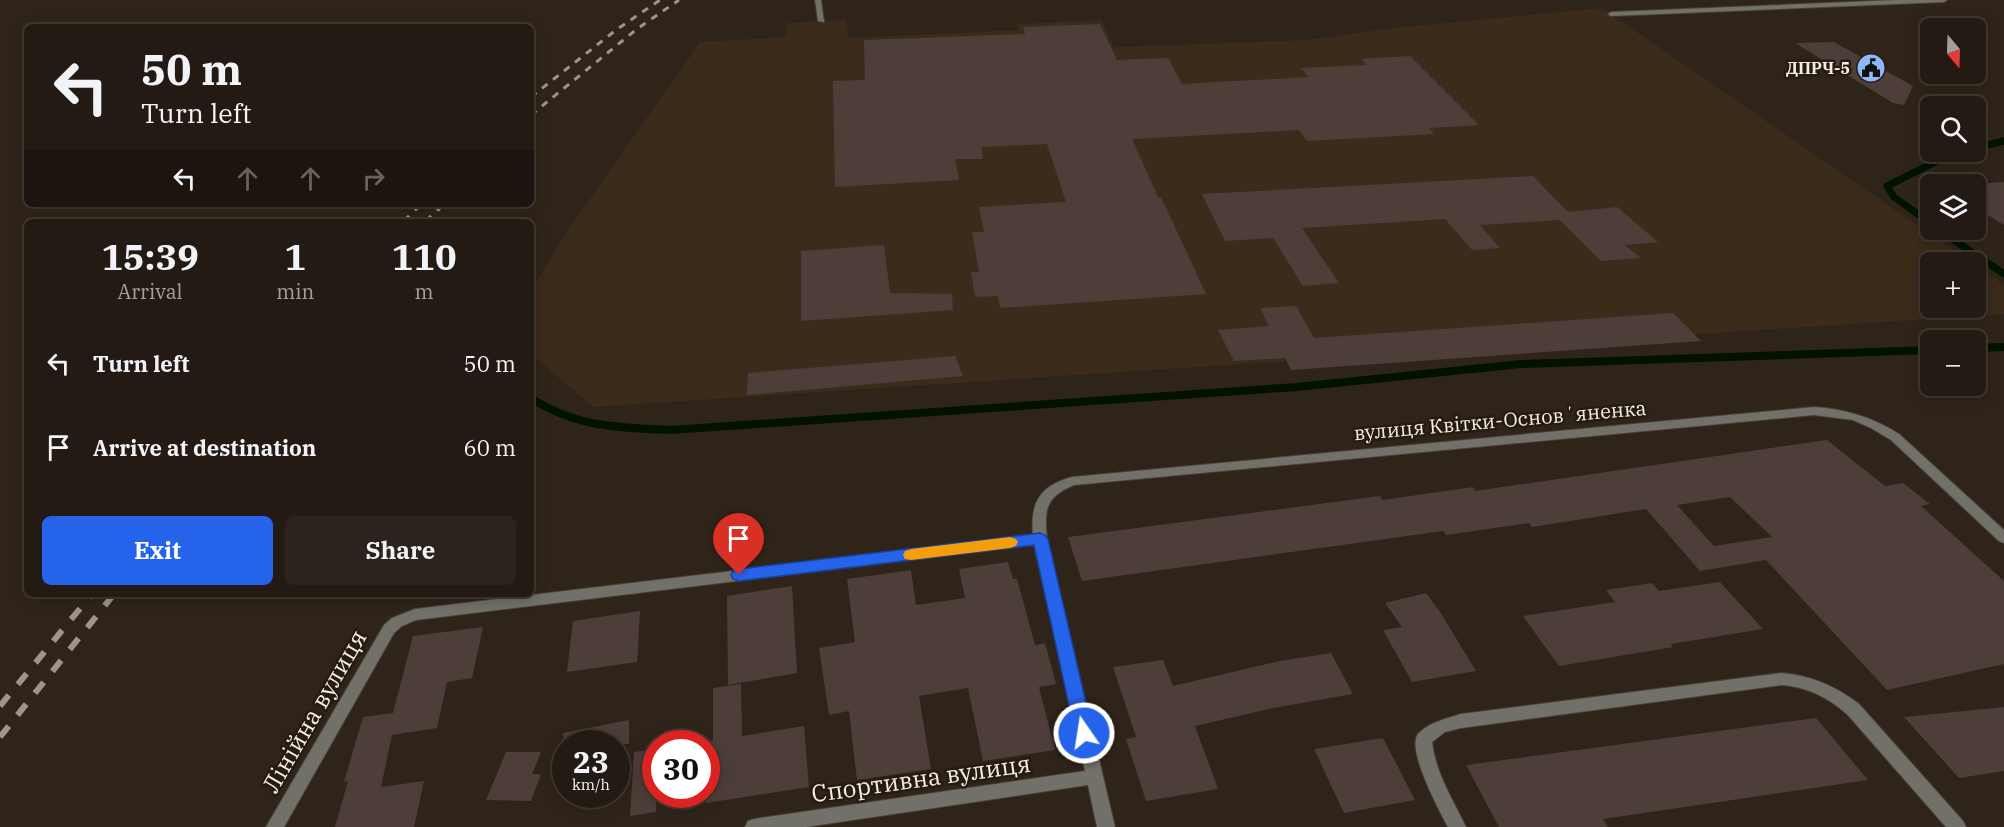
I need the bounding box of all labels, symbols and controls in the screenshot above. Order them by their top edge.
north arrow [1920,18,1986,84]
map controls [1920,18,1986,396]
text: 50 m [141,42,242,97]
icon: left [42,48,120,126]
public building icon: ДПРЧ-5 [1855,52,1887,84]
place label: ДПРЧ-5 [1786,58,1850,78]
text: Turn left [141,95,252,130]
button: search [1920,96,1986,162]
icon: left [168,162,201,195]
icon: ahead [231,162,264,195]
icon: ahead [294,162,327,195]
icon: right [357,162,390,195]
button: layers [1920,174,1986,240]
text: 15:39 [101,233,199,280]
text: 1 [284,233,306,280]
text: 110 [392,233,457,280]
button: + [1920,252,1986,318]
text: Arrival [118,278,183,305]
text: min [276,278,314,305]
text: m [415,278,434,305]
button: − [1920,330,1986,396]
icon: left [42,347,75,380]
text: Turn left [93,349,189,378]
text: 50 m [464,349,516,378]
street label: вулиця Квітки-Основʼяненка [1353,394,1647,446]
icon: arrive [42,431,75,464]
text: Arrive at destination [93,433,316,462]
text: 60 m [464,433,516,462]
pin [713,513,764,575]
button: Exit [42,516,273,585]
button: Share [285,516,516,585]
icon: arrive [722,522,755,555]
street label: Лінійна вулиця [254,624,374,798]
position arrow [1052,701,1116,765]
speed limit sign: 30 [642,730,720,808]
text: 23 [573,742,609,781]
street label: Спортивна вулиця [809,747,1033,809]
text: km/h [572,775,610,794]

